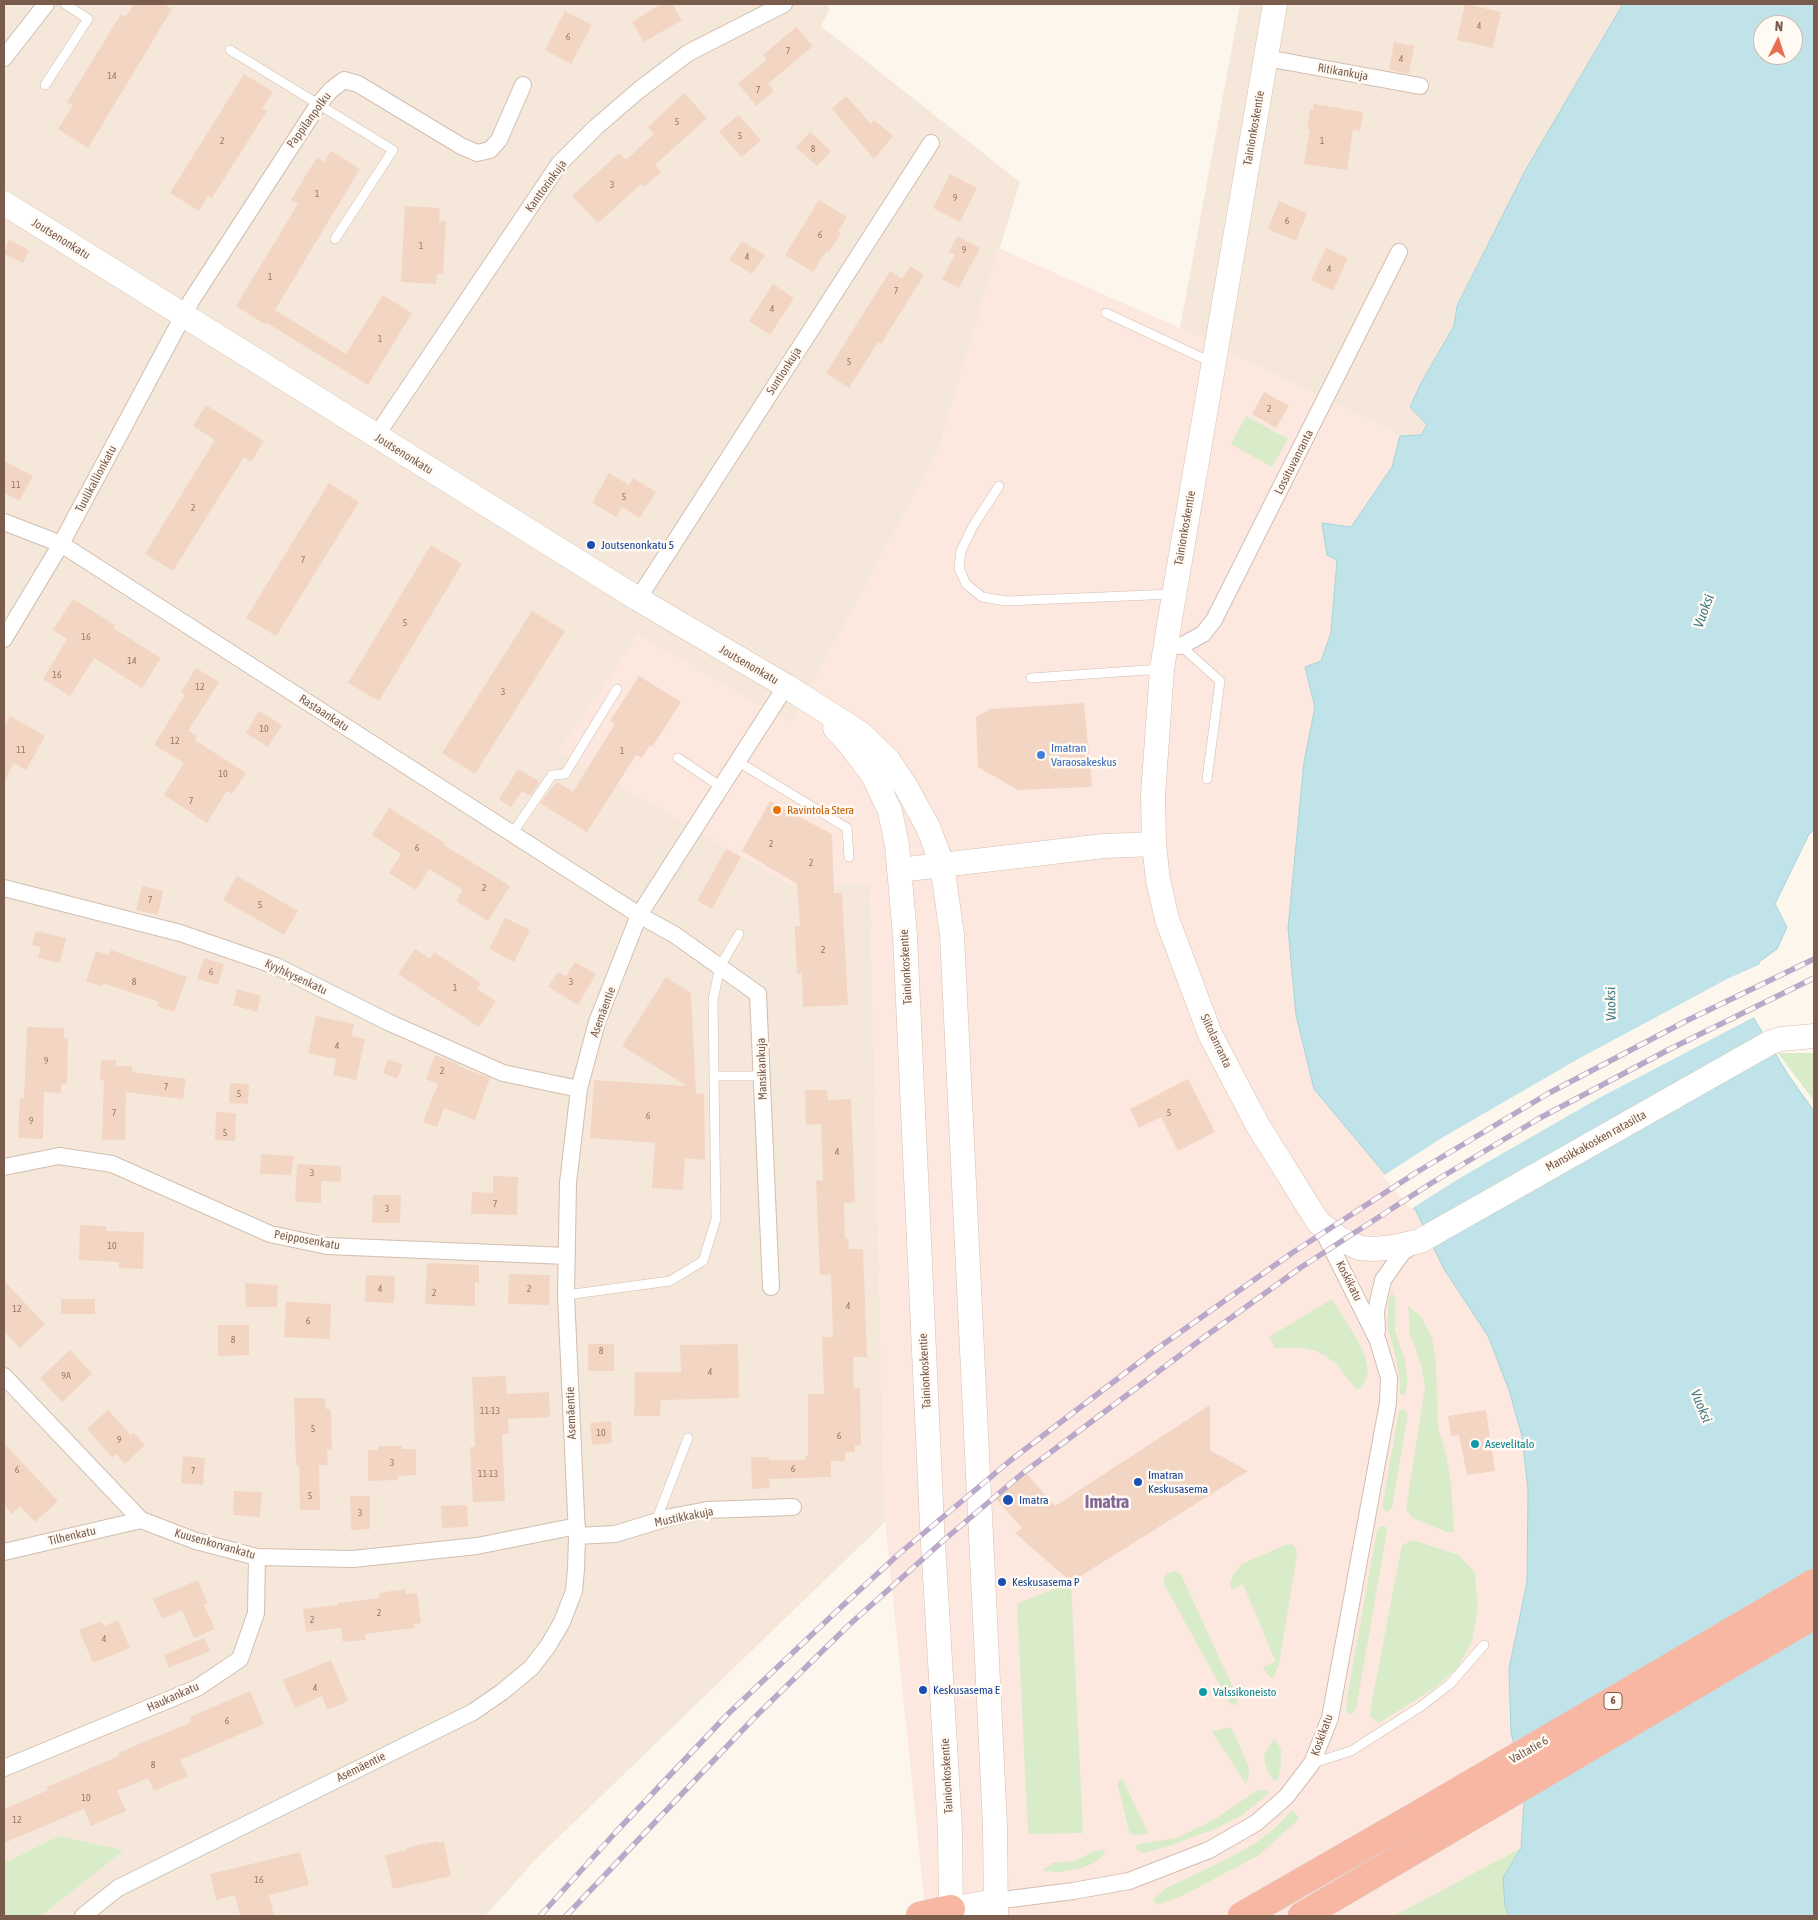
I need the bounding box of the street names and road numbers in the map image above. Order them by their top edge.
street label: Ritikankuja [1317,60,1369,84]
street label: Pappilanpolku [284,89,334,151]
street label: Tainionkoskentie [1240,89,1268,167]
street label: Kanttorinkuja [522,157,570,215]
street label: Joutsenonkatu [29,215,93,263]
street label: Suntionkuja [763,345,805,397]
street label: Lossituvanranta [1272,427,1316,497]
street label: Joutsenonkatu [372,430,436,478]
street label: Tuulikallionkatu [72,443,120,515]
street label: Tainionkoskentie [1171,489,1199,567]
street label: Joutsenonkatu [717,642,781,688]
street label: Rastaankatu [296,692,352,734]
street label: Tainionkoskentie [897,929,915,1005]
street label: Kyyhkysenkatu [263,956,329,998]
street label: Asemäentie [587,985,619,1039]
street label: Siitolanranta [1197,1012,1235,1070]
street label: Mansikankuja [754,1038,770,1100]
street label: Mansikkakosken ratasilta [1543,1107,1649,1175]
street label: Peipposenkatu [273,1227,341,1253]
street label: Koskikatu [1333,1258,1365,1304]
street label: Tainionkoskentie [916,1333,934,1409]
street label: Asemäentie [563,1386,579,1440]
street label: Mustikkakuja [653,1504,715,1530]
street label: Tilhenkatu [47,1524,97,1548]
street label: Kuusenkorvankatu [173,1526,257,1562]
street label: Haukankatu [145,1679,201,1715]
road number: 6 [1604,1692,1622,1710]
street label: Koskikatu [1308,1712,1336,1758]
street label: Valtatie 6 [1507,1733,1551,1767]
street label: Tainionkoskentie [938,1738,956,1814]
street label: Asemäentie [334,1749,388,1785]

